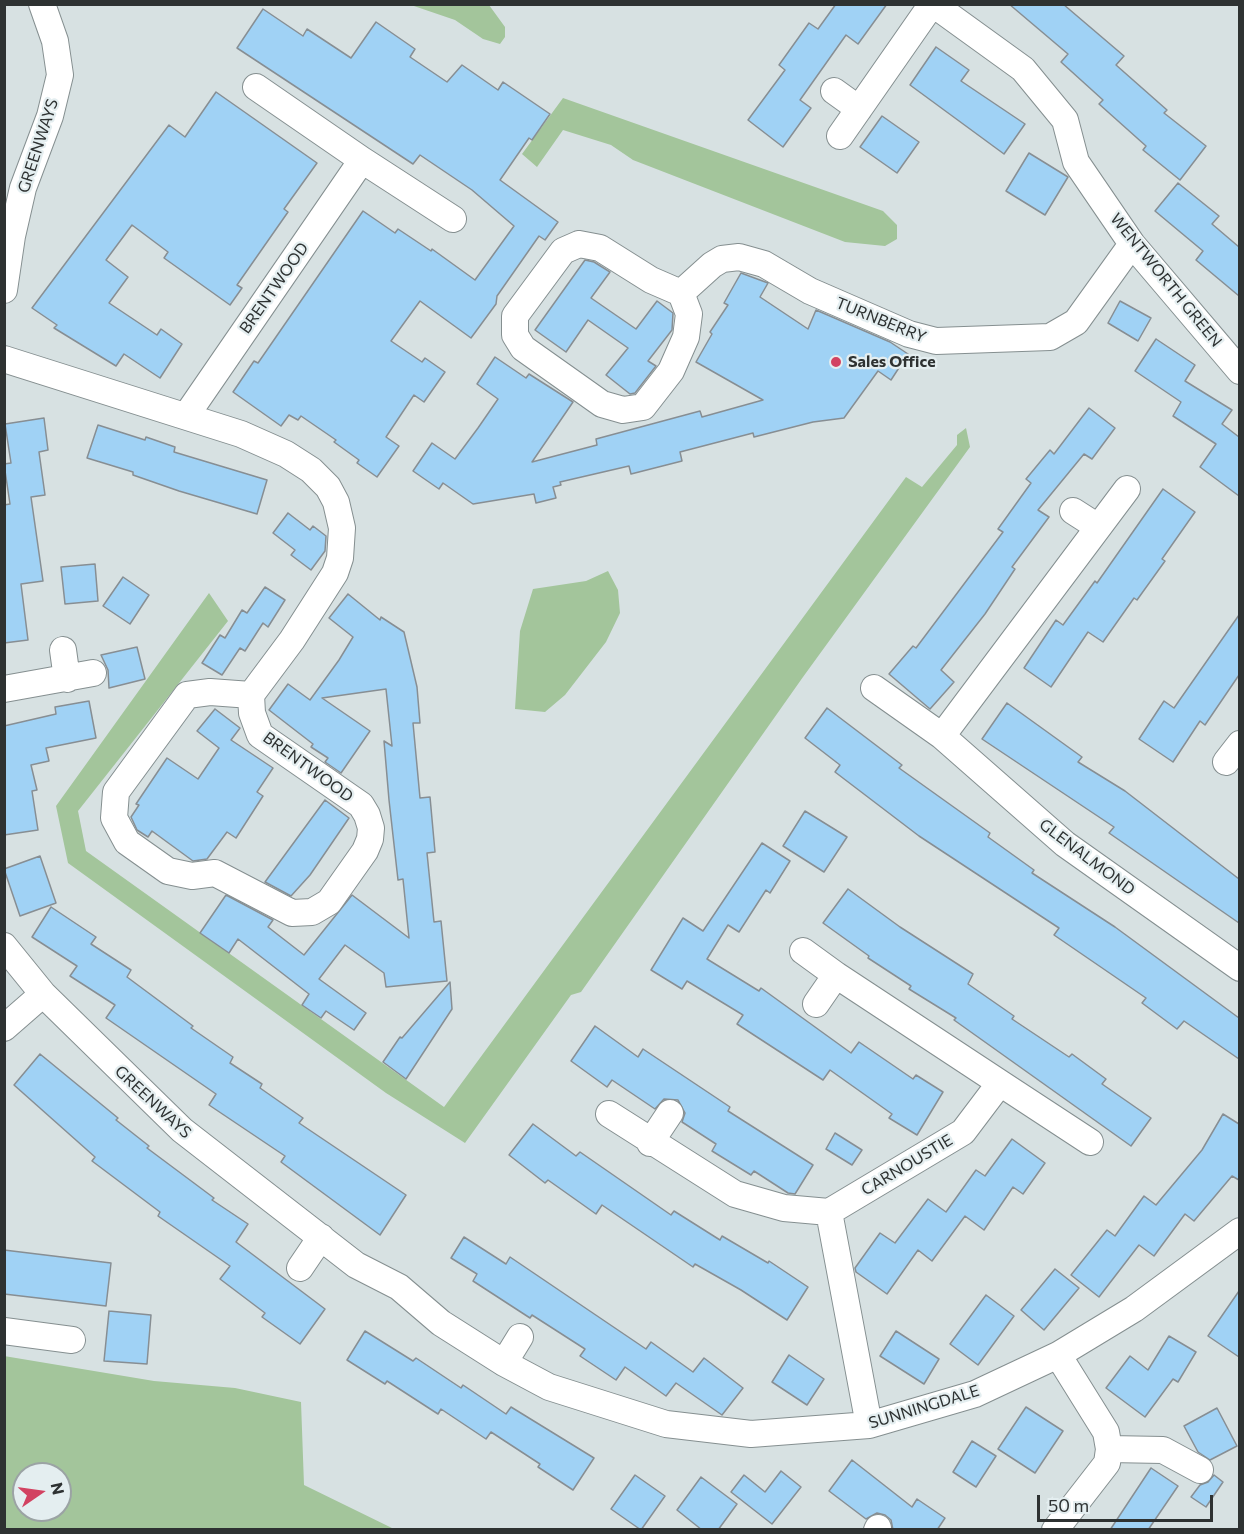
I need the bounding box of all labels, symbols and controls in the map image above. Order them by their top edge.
street label: GREENWAYS [14,97,62,195]
street label: WENTWORTH GREEN [1106,209,1226,351]
street label: BRENTWOOD [236,239,312,337]
street label: TURNBERRY [833,293,929,347]
place label: Sales Office [848,352,936,372]
marker: Sales Office [829,355,843,369]
street label: BRENTWOOD [259,728,357,806]
street label: GLENALMOND [1035,815,1139,899]
street label: GREENWAYS [111,1062,195,1142]
street label: CARNOUSTIE [858,1130,956,1200]
street label: SUNNINGDALE [866,1381,982,1433]
north arrow [12,1462,72,1522]
text: N [47,1480,69,1496]
scale bar [1040,1483,1216,1521]
text: 50 m [1048,1494,1089,1516]

